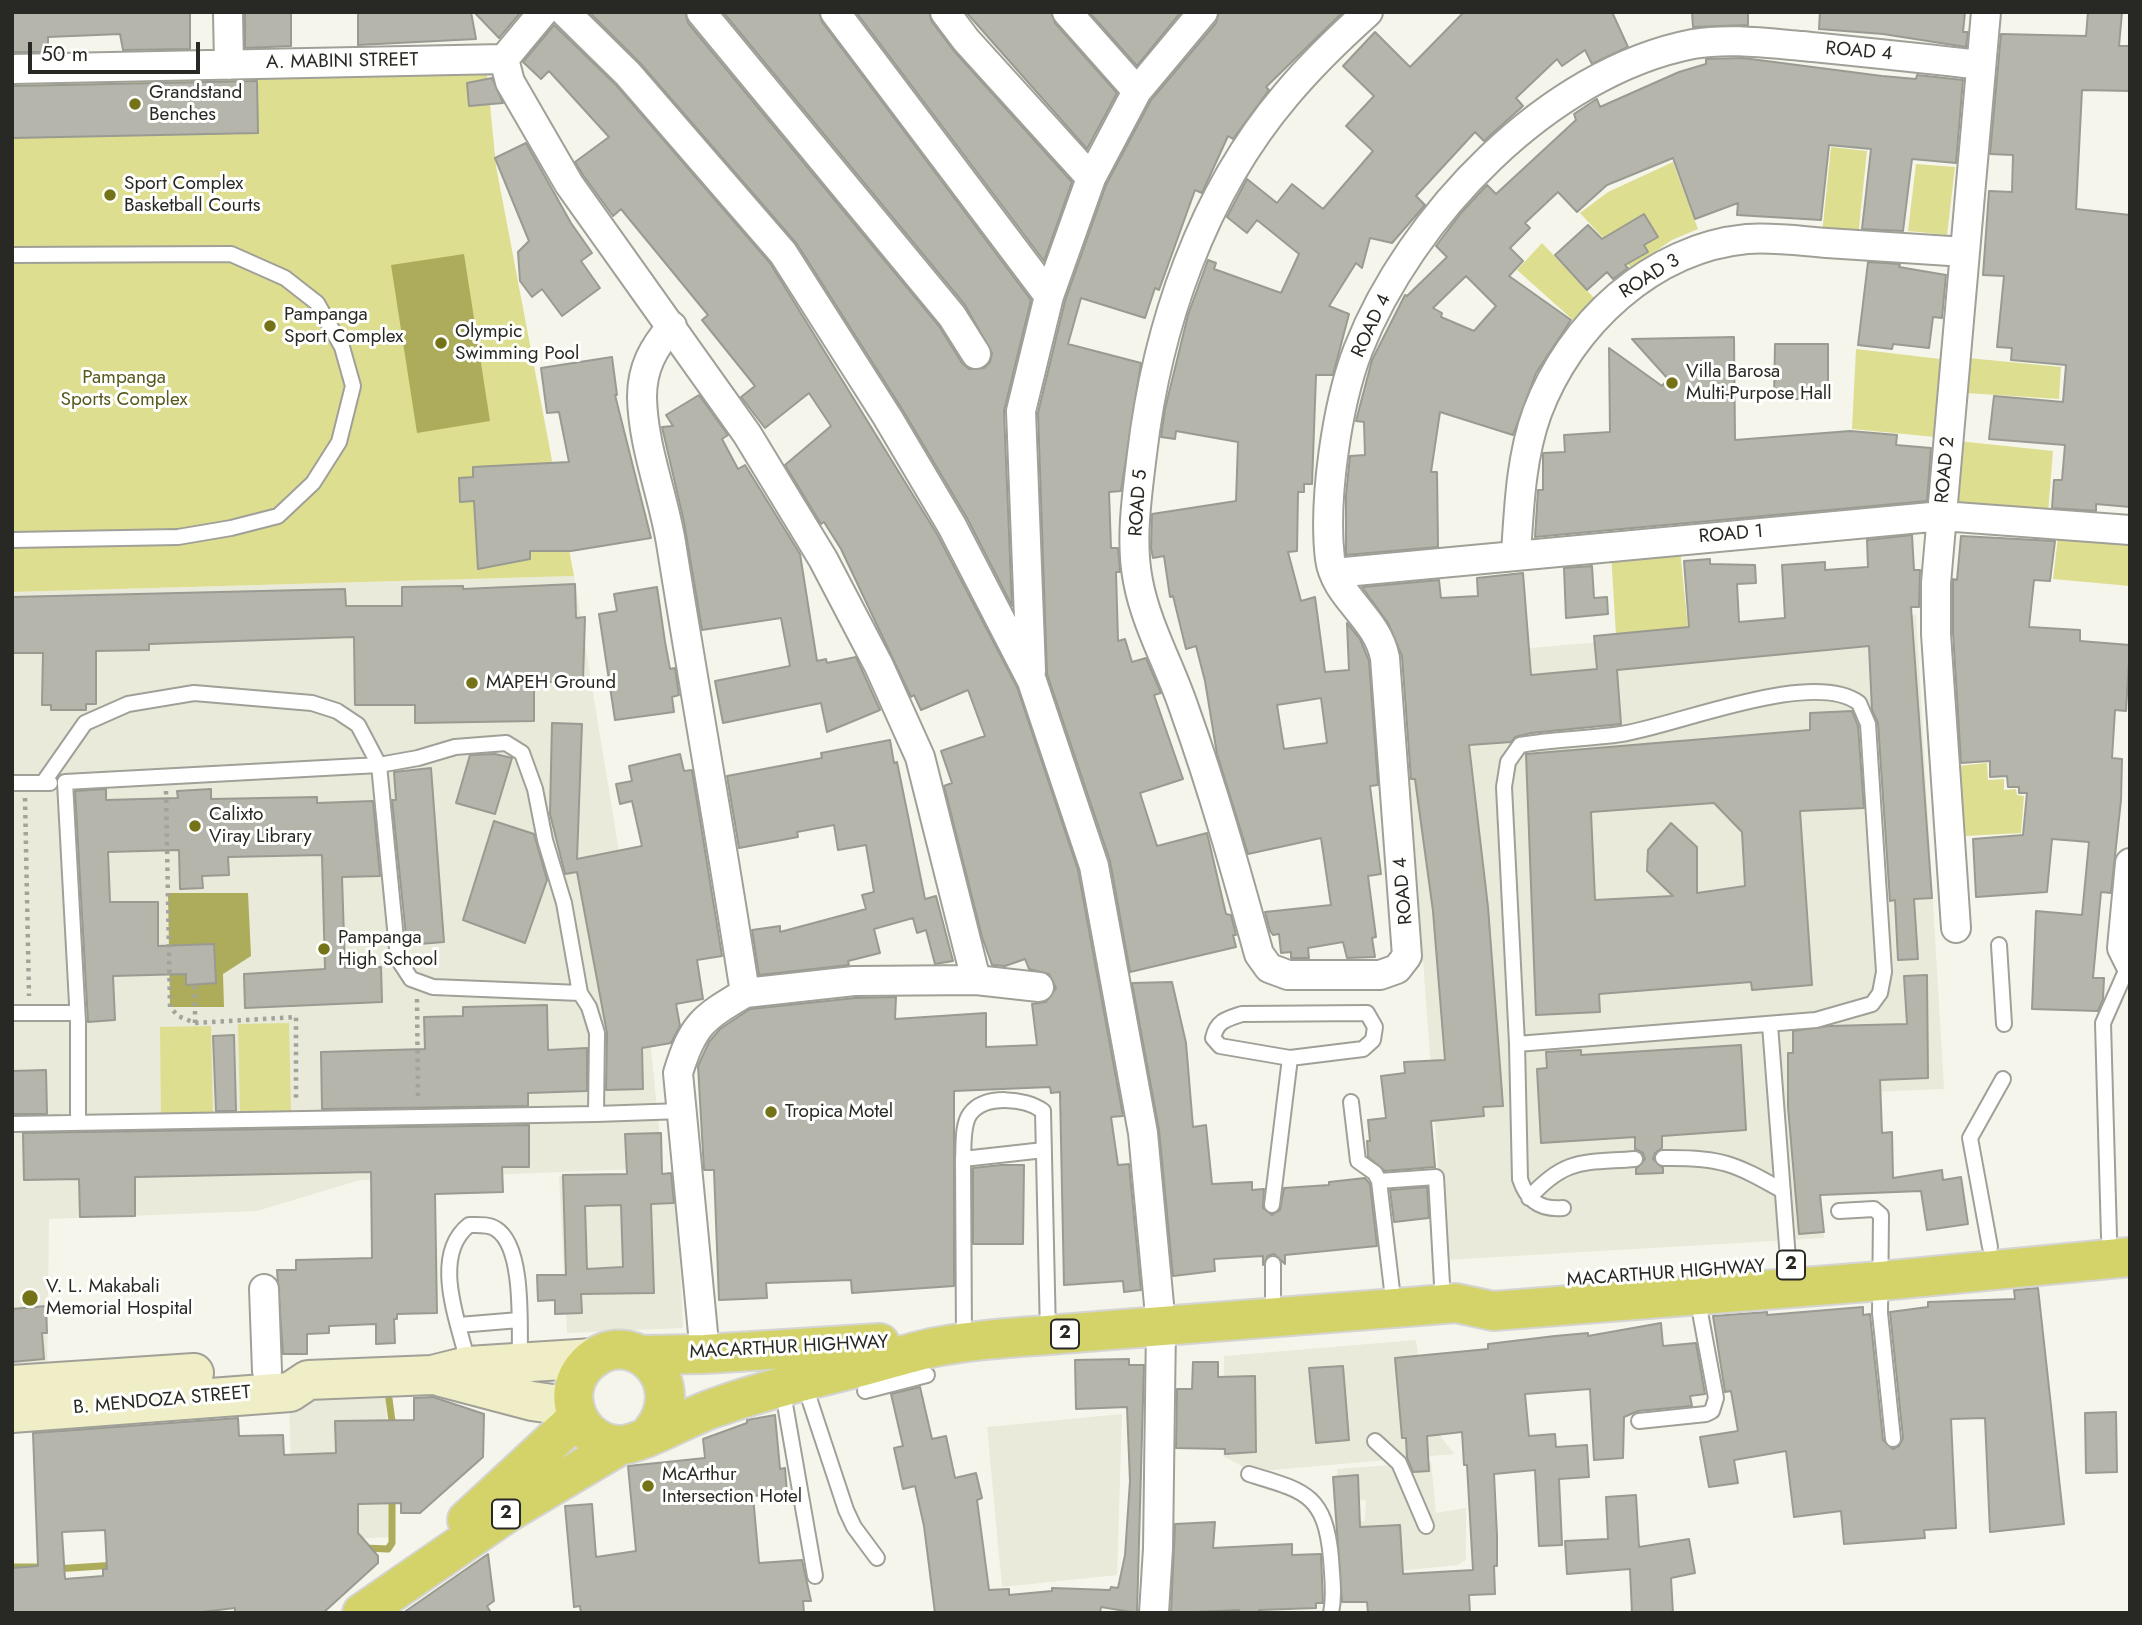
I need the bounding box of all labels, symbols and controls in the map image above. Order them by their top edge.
scale bar [32,28,203,72]
street label: ROAD 4 [1824,38,1894,66]
text: 50 m [41,39,88,69]
street label: A. MABINI STREET [266,49,418,75]
place label: Grandstand Benches [149,82,242,126]
marker: Grandstand Benches [127,96,143,112]
place label: Sport Complex Basketball Courts [124,173,260,217]
marker: Sport Complex Basketball Courts [102,187,118,203]
street label: ROAD 3 [1616,250,1684,304]
street label: ROAD 4 [1347,291,1397,361]
place label: Pampanga Sport Complex [284,304,403,348]
marker: Pampanga Sport Complex [262,318,278,334]
place label: Olympic Swimming Pool [455,321,579,365]
marker: Olympic Swimming Pool [433,335,449,351]
place label: Villa Barosa Multi-Purpose Hall [1686,361,1832,405]
park label: Pampanga Sports Complex [61,367,187,411]
marker: Villa Barosa Multi-Purpose Hall [1664,375,1680,391]
street label: ROAD 2 [1932,436,1960,504]
street label: ROAD 5 [1125,469,1153,537]
street label: ROAD 1 [1698,521,1764,549]
place label: MAPEH Ground [486,672,616,694]
marker: MAPEH Ground [464,675,480,691]
place label: Calixto Viray Library [209,804,312,848]
marker: Calixto Viray Library [187,818,203,834]
street label: ROAD 4 [1390,856,1418,926]
place label: Pampanga High School [338,927,438,971]
marker: Pampanga High School [316,941,332,957]
place label: Tropica Motel [785,1101,893,1123]
marker: Tropica Motel [763,1104,779,1120]
road number: 2 [1777,1250,1805,1280]
street label: MACARTHUR HIGHWAY [1566,1256,1766,1292]
place label: V. L. Makabali Memorial Hospital [46,1276,192,1320]
marker: V. L. Makabali Memorial Hospital [20,1288,40,1308]
road number: 2 [1051,1320,1079,1349]
street label: MACARTHUR HIGHWAY [689,1331,889,1365]
street label: B. MENDOZA STREET [72,1382,252,1420]
place label: McArthur Intersection Hotel [662,1464,802,1508]
marker: McArthur Intersection Hotel [640,1478,656,1494]
road number: 2 [492,1499,520,1528]

